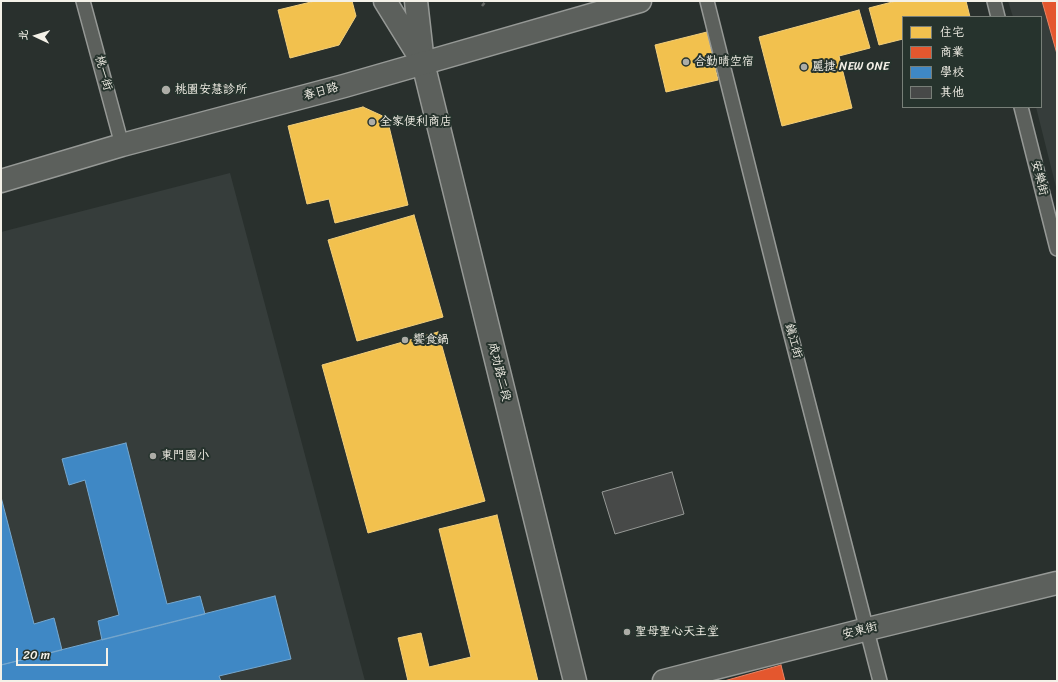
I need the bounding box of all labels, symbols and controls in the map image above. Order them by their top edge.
north arrow [16,16,56,56]
legend [902,16,1042,108]
text: 住宅 [940,21,964,43]
text: 北 [14,29,33,41]
text: 商業 [940,41,964,63]
street label: 桃一街 [91,54,115,92]
place label: 合勤晴空宿 [694,55,754,69]
marker: 合勤晴空宿 [681,57,691,67]
place label: 麗捷 NEW ONE [812,60,889,74]
text: 學校 [940,61,964,83]
marker: 麗捷 NEW ONE [799,62,809,72]
street label: 春日路 [302,80,340,104]
text: 其他 [940,81,964,103]
place label: 桃園安慧診所 [175,83,247,97]
marker: 桃園安慧診所 [160,84,172,96]
place label: 全家便利商店 [380,115,452,129]
marker: 全家便利商店 [367,117,377,127]
street label: 安樂街 [1028,159,1050,197]
street label: 鎮江街 [781,322,805,360]
place label: 饗食鍋 [413,333,449,347]
marker: 饗食鍋 [400,335,410,345]
street label: 成功路二段 [485,341,513,403]
place label: 東門國小 [161,449,209,463]
marker: 東門國小 [148,451,158,461]
street label: 安東街 [841,620,879,642]
place label: 聖母聖心天主堂 [635,625,719,639]
marker: 聖母聖心天主堂 [622,627,632,637]
scale bar [18,640,110,666]
text: 20 m [23,644,50,666]

